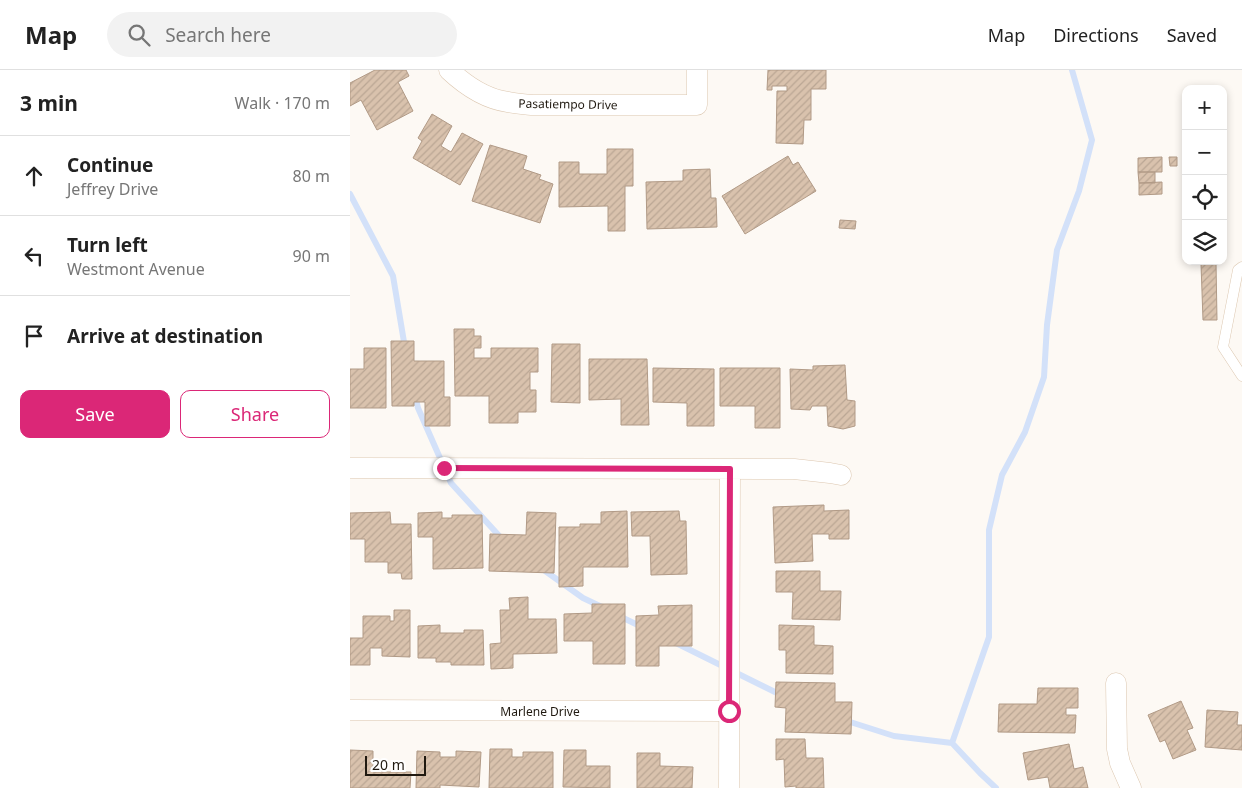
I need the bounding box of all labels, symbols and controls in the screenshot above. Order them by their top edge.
search box [107,12,457,57]
text: Map [25,18,77,51]
icon: search [125,21,153,49]
text: Search here [165,22,271,48]
text: Map [988,23,1025,47]
text: Directions [1053,23,1139,47]
text: Saved [1167,23,1217,47]
map controls [1182,85,1227,265]
button: + [1182,85,1227,130]
text: 3 min [20,89,78,117]
text: Walk · 170 m [235,92,330,114]
street label: Pasatiempo Drive [518,95,618,113]
button: − [1182,130,1227,175]
text: Continue [67,152,153,178]
icon: ahead [20,162,48,190]
text: 80 m [293,165,330,187]
button: locate [1182,175,1227,220]
text: Jeffrey Drive [67,178,158,200]
button: layers [1182,220,1227,265]
text: Turn left [67,232,148,258]
icon: left [20,242,48,270]
text: 90 m [293,245,330,267]
text: Westmont Avenue [67,258,205,280]
icon: arrive [20,322,48,350]
text: Arrive at destination [67,323,263,349]
button: Save [20,390,170,438]
button: Share [180,390,330,438]
route end [433,457,456,480]
route start [718,700,741,723]
street label: Marlene Drive [500,703,580,720]
scale bar [365,753,426,776]
text: 20 m [372,755,405,774]

